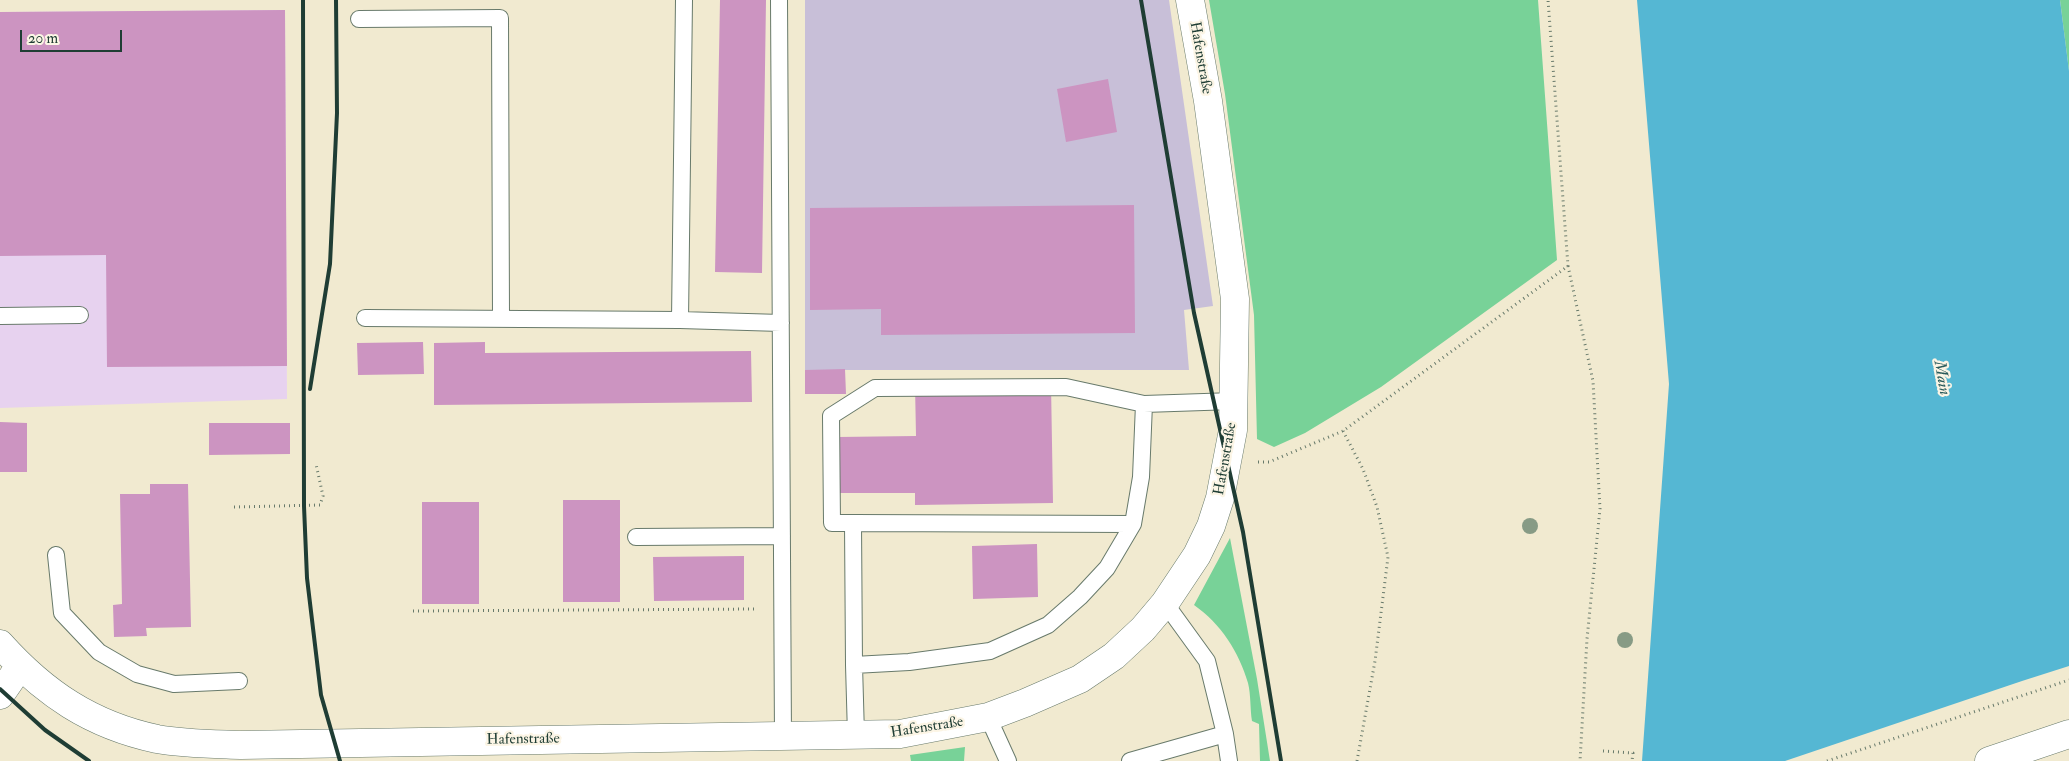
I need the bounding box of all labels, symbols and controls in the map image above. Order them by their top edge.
scale bar [22,20,125,52]
street label: Hafenstraße [1185,20,1215,96]
text: 20 m [28,29,58,48]
water label: Main [1929,359,1953,397]
street label: Hafenstraße [1211,421,1241,497]
street label: Hafenstraße [889,713,965,743]
street label: Hafenstraße [486,730,560,750]

